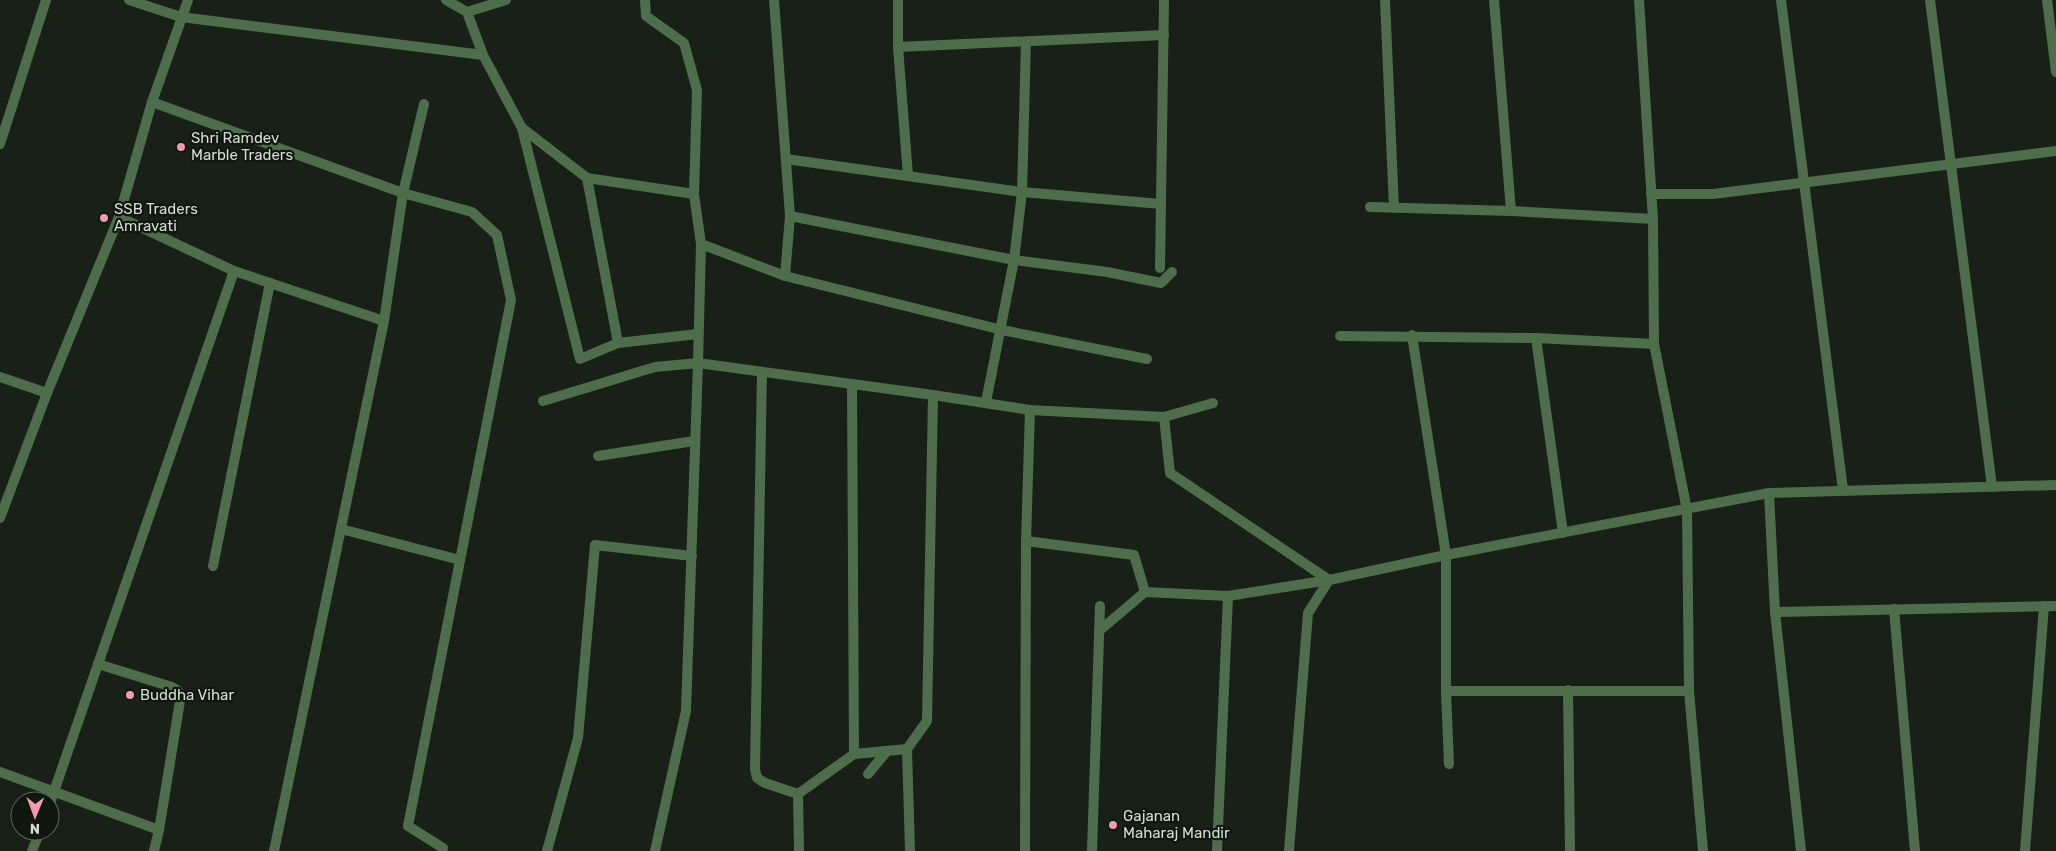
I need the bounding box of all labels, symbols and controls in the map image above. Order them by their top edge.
place label: Shri Ramdev Marble Traders [191,129,294,164]
marker: Shri Ramdev Marble Traders [175,141,187,153]
place label: SSB Traders Amravati [114,200,198,235]
marker: SSB Traders Amravati [98,212,110,224]
place label: Buddha Vihar [140,686,234,704]
marker: Buddha Vihar [124,689,136,701]
north arrow [10,791,60,841]
place label: Gajanan Maharaj Mandir [1123,807,1230,842]
marker: Gajanan Maharaj Mandir [1107,819,1119,831]
text: N [30,820,40,837]

